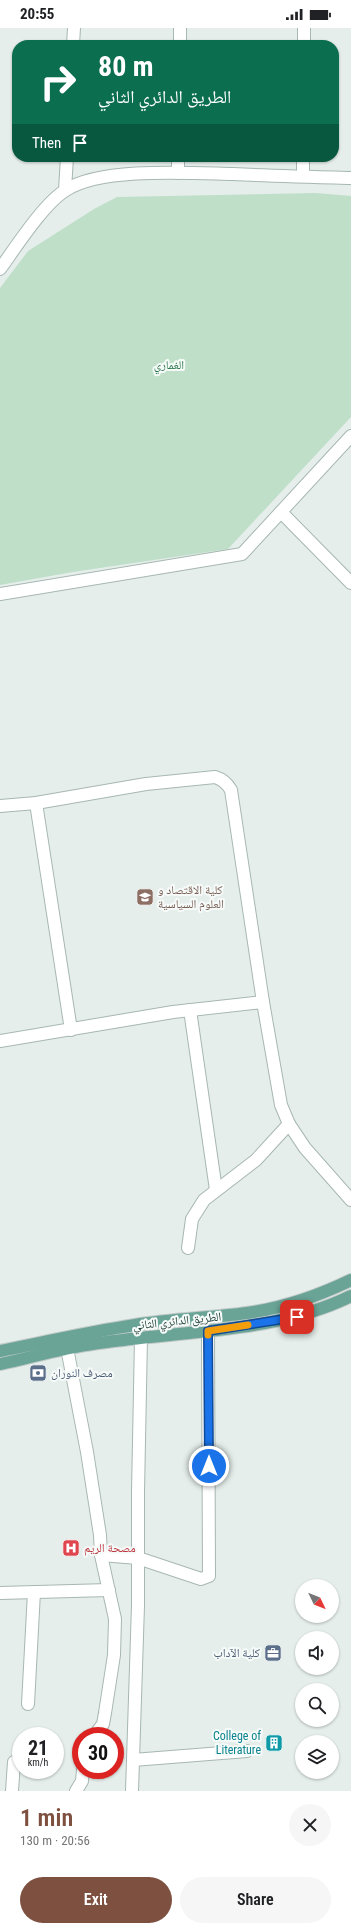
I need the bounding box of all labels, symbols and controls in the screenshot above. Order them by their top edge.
text: 20:55 [20,5,54,23]
text: 80 m [98,50,154,83]
icon: right [32,56,84,108]
text: الطريق الدائري الثاني [98,86,231,107]
icon: arrive [69,132,91,154]
text: Then [32,134,61,152]
park label: الغماري [154,358,184,375]
place label: كلية الاقتصاد و العلوم السياسية [158,883,224,912]
school or university icon: كلية الاقتصاد و العلوم السياسية [135,887,155,907]
pin [280,1300,314,1334]
icon: arrive [286,1306,308,1328]
street label: الطريق الدائري الثاني [132,1309,222,1336]
bank icon: مصرف النوران [28,1363,48,1383]
place label: مصرف النوران [51,1366,113,1380]
position arrow [188,1445,230,1487]
hospital icon: مصحة الريم [61,1538,81,1558]
place label: مصحة الريم [84,1541,136,1556]
north arrow [295,1579,339,1623]
map controls [295,1579,339,1779]
button: sound [295,1631,339,1675]
office icon: كلية الآداب [263,1643,283,1663]
place label: كلية الآداب [213,1646,260,1660]
button: search [295,1683,339,1727]
speed limit sign: 30 [72,1727,124,1779]
place label: College of Literature [213,1729,261,1757]
building icon: College of Literature [264,1733,284,1753]
button: layers [295,1735,339,1779]
text: 21 [28,1736,48,1760]
text: km/h [28,1757,48,1768]
text: 1 min [20,1804,73,1832]
button: close [289,1804,331,1846]
text: 130 m · 20:56 [20,1833,90,1848]
button: Exit [20,1877,172,1923]
button: Share [180,1877,331,1923]

